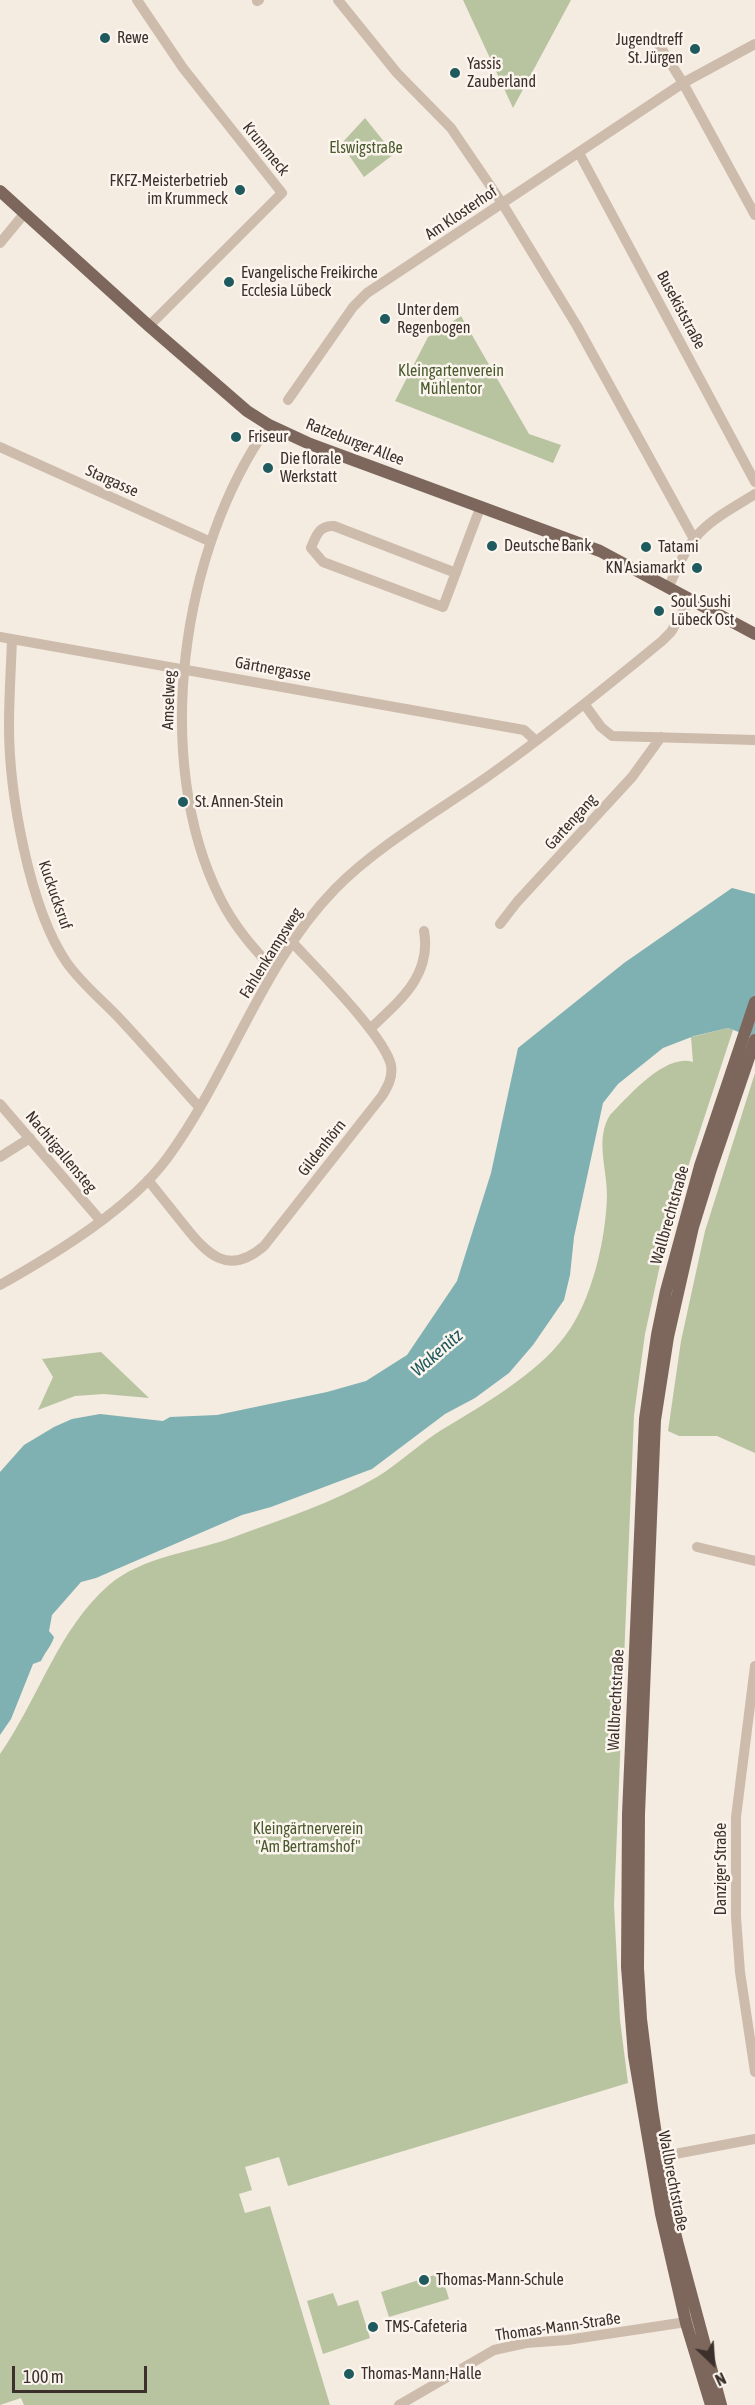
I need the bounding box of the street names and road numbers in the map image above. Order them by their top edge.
street label: Krummeck [239,118,293,180]
street label: Am Klosterhof [421,182,501,244]
street label: Busekiststraße [652,268,710,352]
street label: Ratzeburger Allee [303,414,407,470]
street label: Stargasse [83,461,141,501]
street label: Gärtnergasse [233,653,313,685]
street label: Amselweg [158,670,180,730]
street label: Gartengang [541,790,601,854]
street label: Kuckucksruf [34,858,76,932]
street label: Fahlenkampsweg [236,904,306,1002]
street label: Nachtigallensteg [21,1107,101,1197]
street label: Gildenhörn [294,1116,350,1180]
street label: Wallbrechtstraße [647,1163,693,1267]
street label: Wallbrechtstraße [604,1649,628,1751]
street label: Danziger Straße [711,1823,731,1915]
street label: Wallbrechtstraße [654,2129,692,2233]
street label: Thomas-Mann-Straße [494,2309,622,2345]

